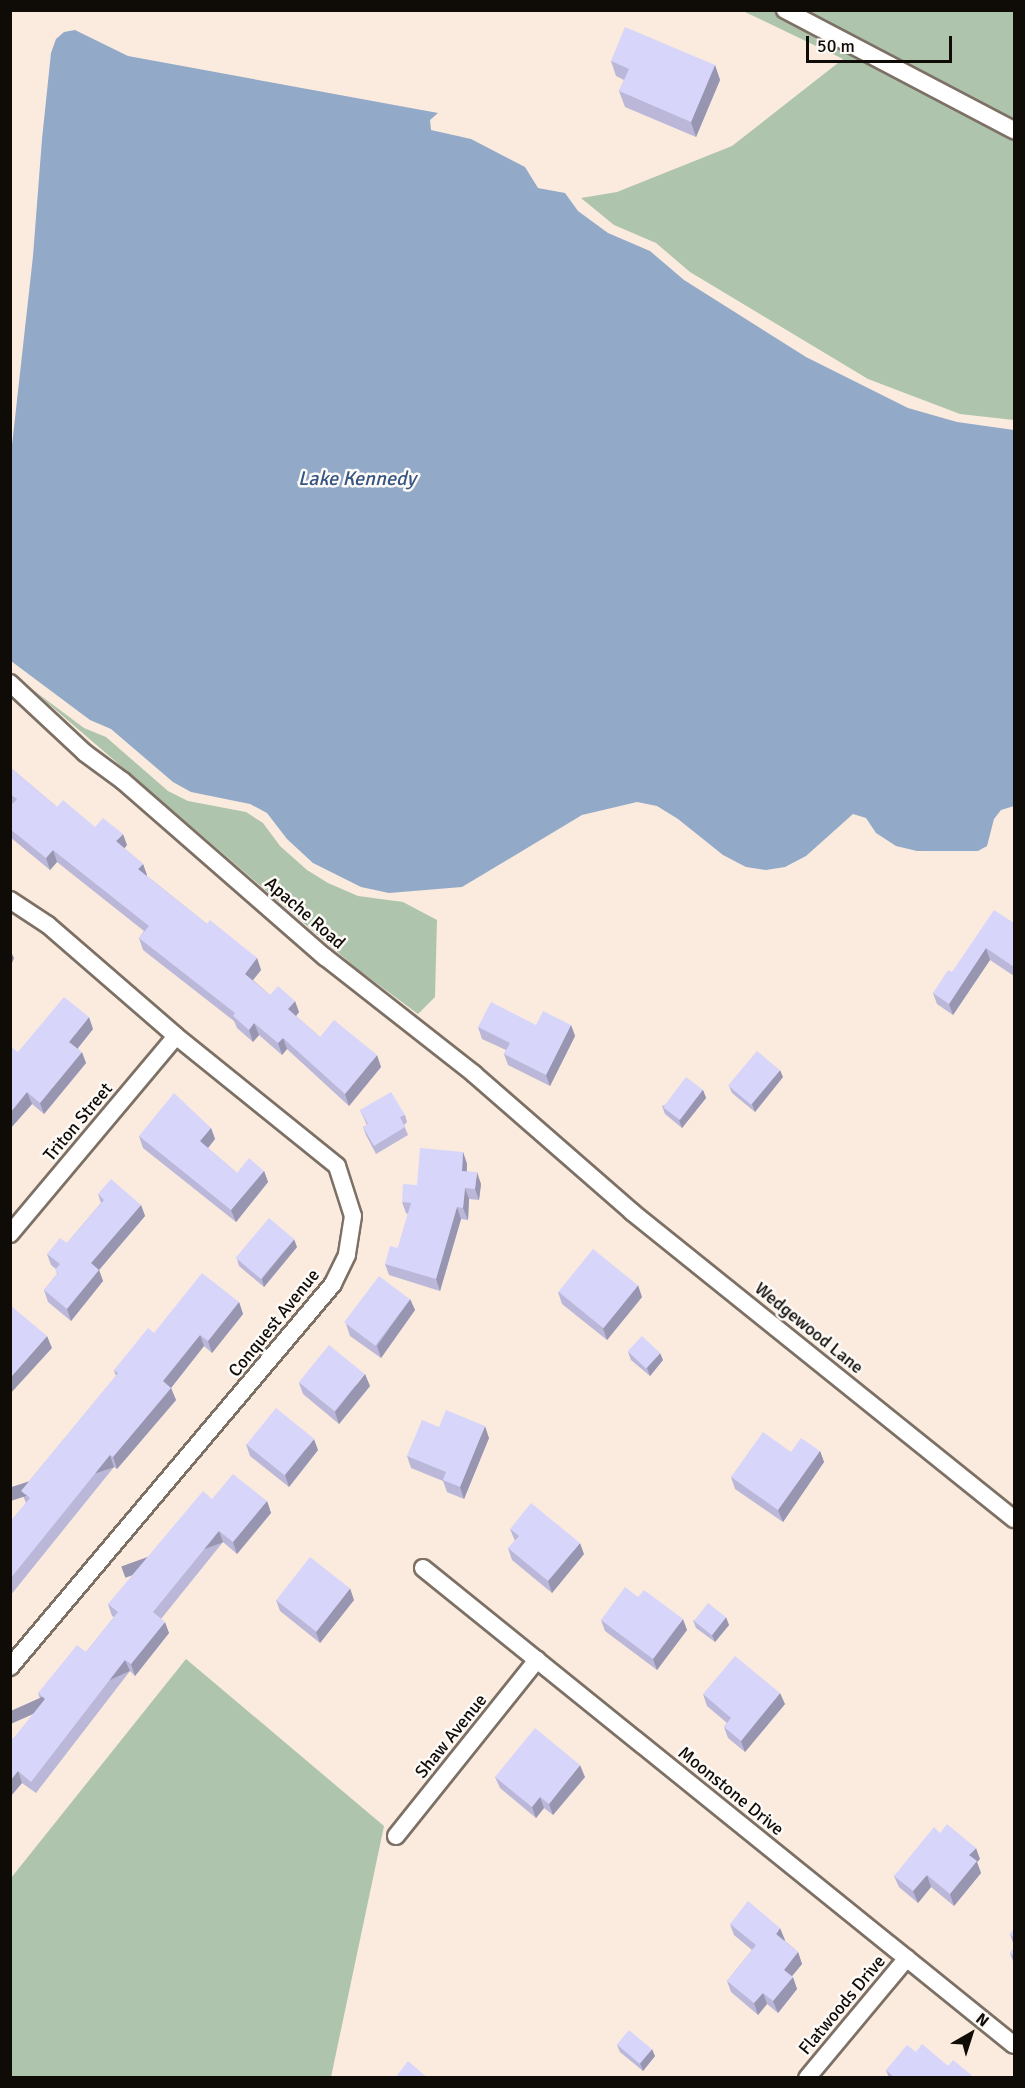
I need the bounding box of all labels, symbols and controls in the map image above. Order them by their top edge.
scale bar [809,24,954,62]
text: 50 m [817,35,855,57]
water label: Lake Kennedy [298,466,416,490]
street label: Apache Road [260,872,350,954]
street label: Triton Street [39,1078,117,1166]
street label: Conquest Avenue [224,1265,324,1381]
street label: Wedgewood Lane [750,1278,868,1378]
street label: Shaw Avenue [411,1690,491,1782]
street label: Moonstone Drive [674,1742,788,1840]
street label: Flatwoods Drive [794,1951,890,2059]
north arrow [941,2004,1001,2064]
text: N [972,2009,993,2031]

